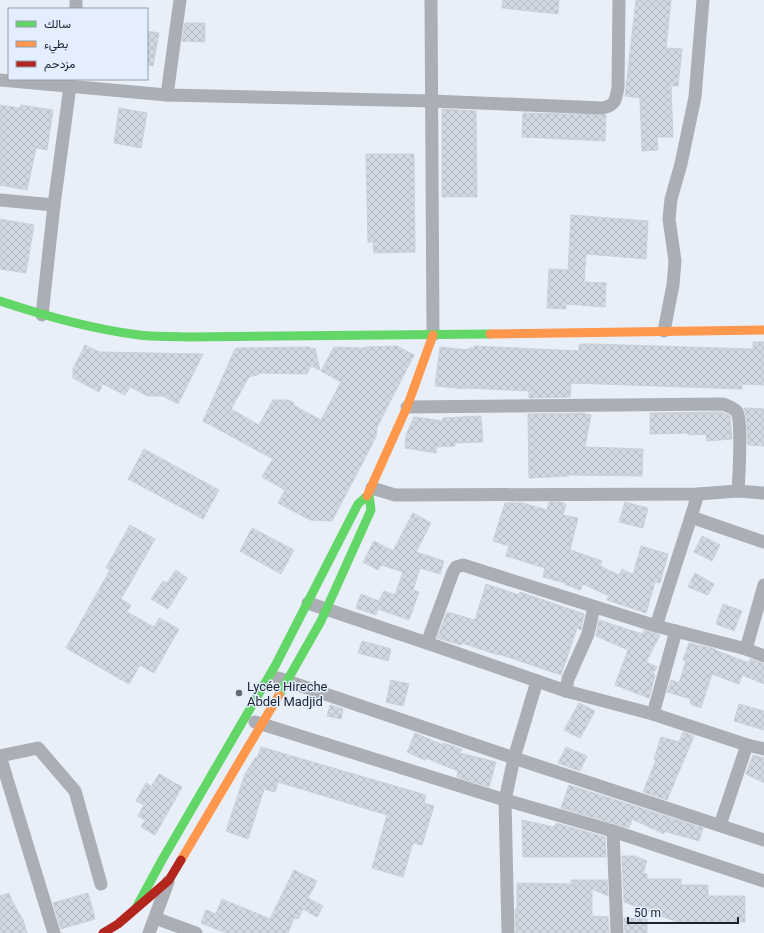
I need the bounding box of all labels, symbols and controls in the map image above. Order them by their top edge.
legend [8,8,148,80]
text: سالك [44,17,71,31]
text: بطيء [44,37,68,54]
text: مزدحم [44,57,75,72]
place label: Lycée Hireche Abdel Madjid [247,679,328,709]
marker: Lycée Hireche Abdel Madjid [234,688,244,698]
scale bar [628,899,738,925]
text: 50 m [634,906,661,920]

